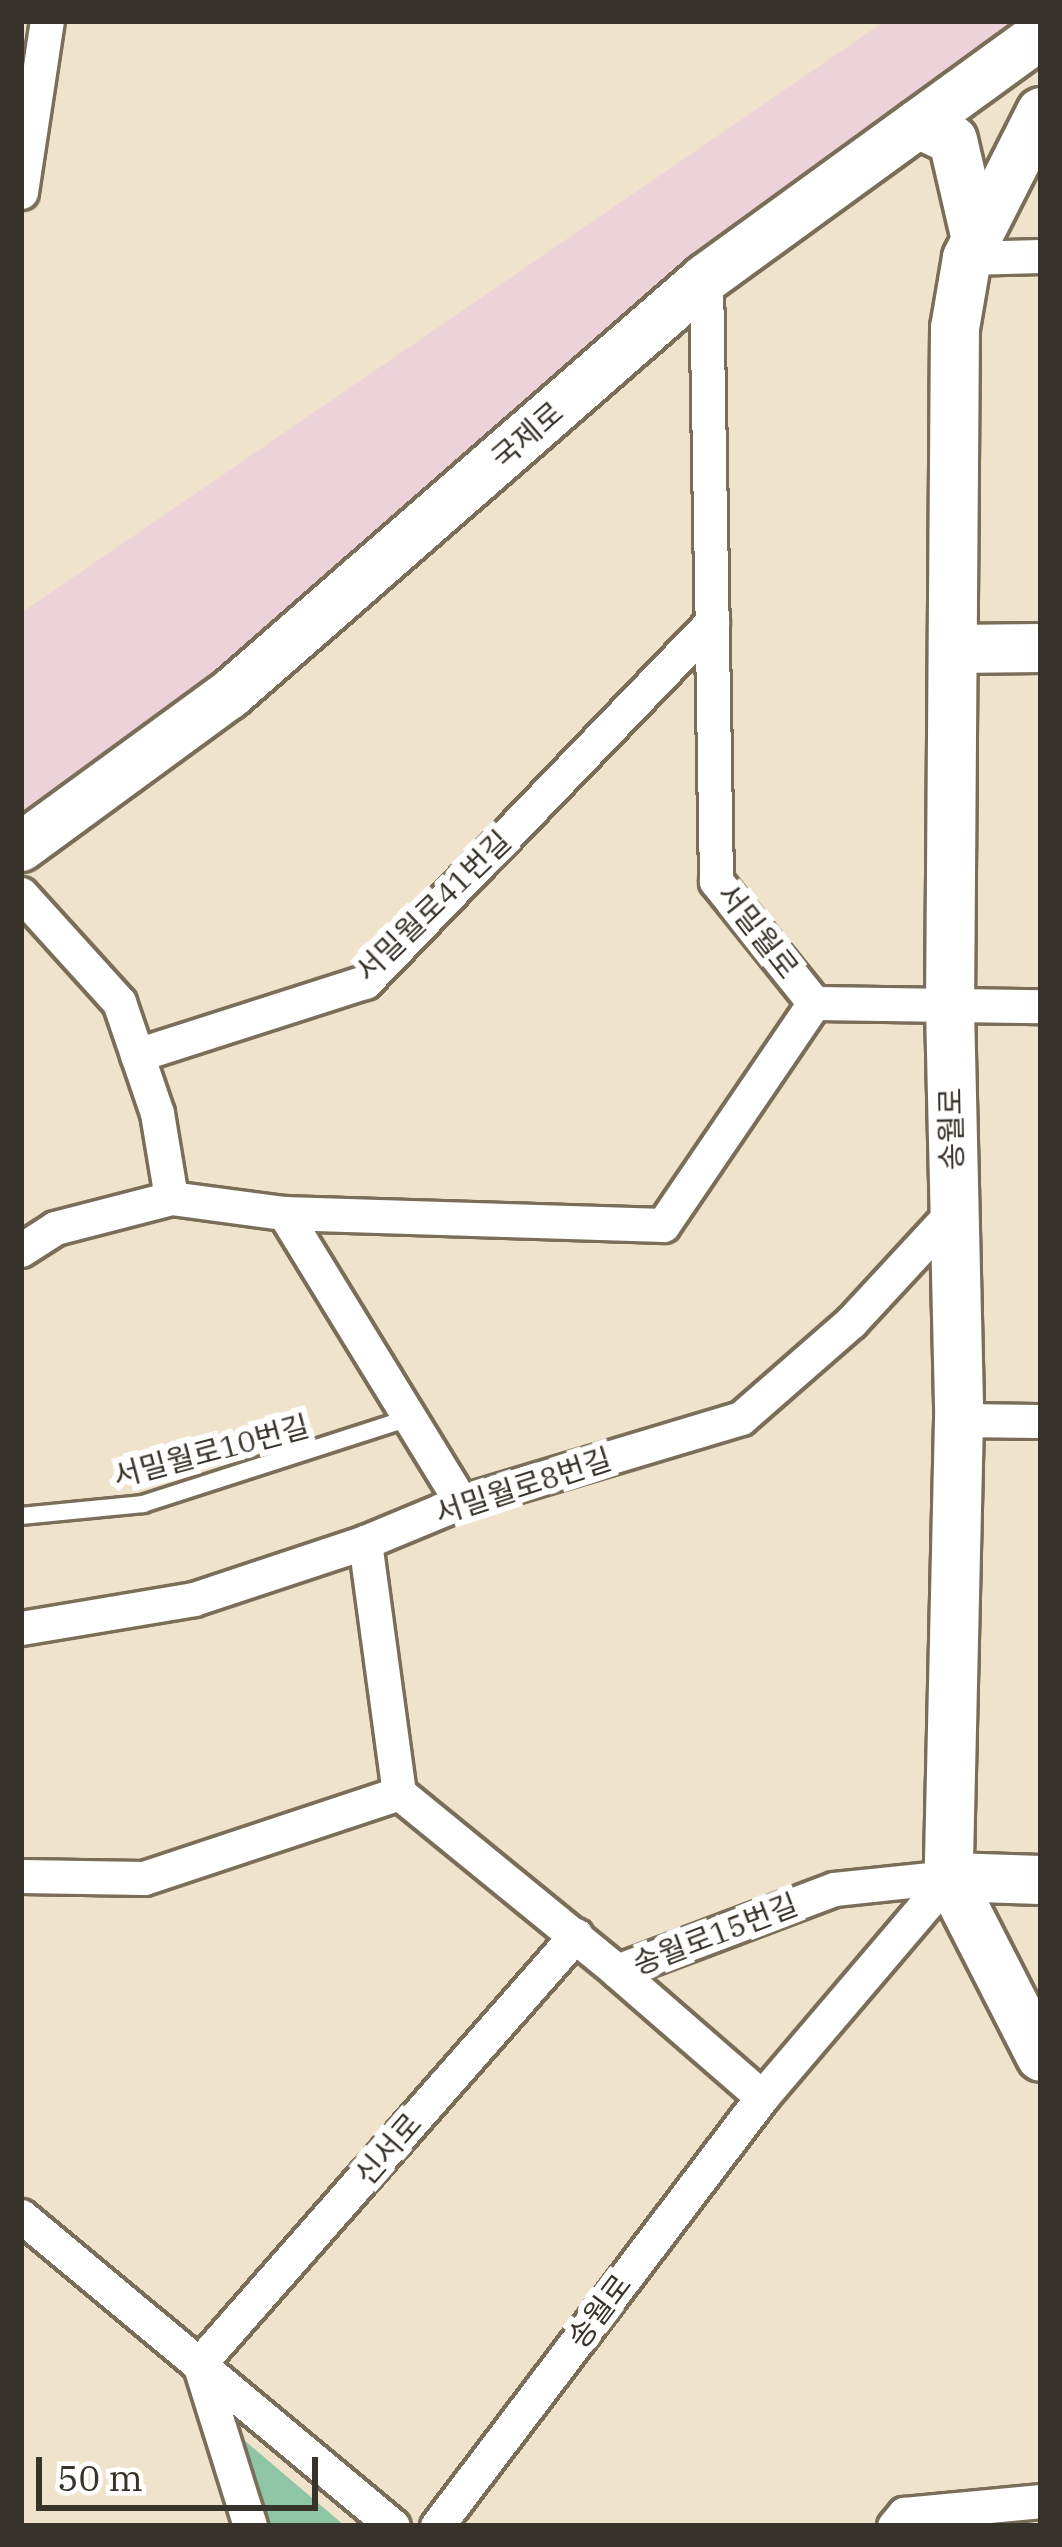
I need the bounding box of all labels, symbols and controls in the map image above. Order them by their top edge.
street label: 국제로 [484,394,570,476]
street label: 서밀월로41번길 [348,823,518,989]
street label: 서밀월로 [710,876,806,986]
street label: 송월로 [932,1087,970,1171]
street label: 서밀월로10번길 [109,1408,313,1494]
street label: 서밀월로8번길 [430,1441,616,1531]
street label: 송월로15번길 [627,1886,803,1982]
street label: 신서로 [347,2106,429,2192]
street label: 송월로 [560,2267,638,2355]
scale bar [42,2433,324,2507]
text: 50 m [57,2454,143,2501]

